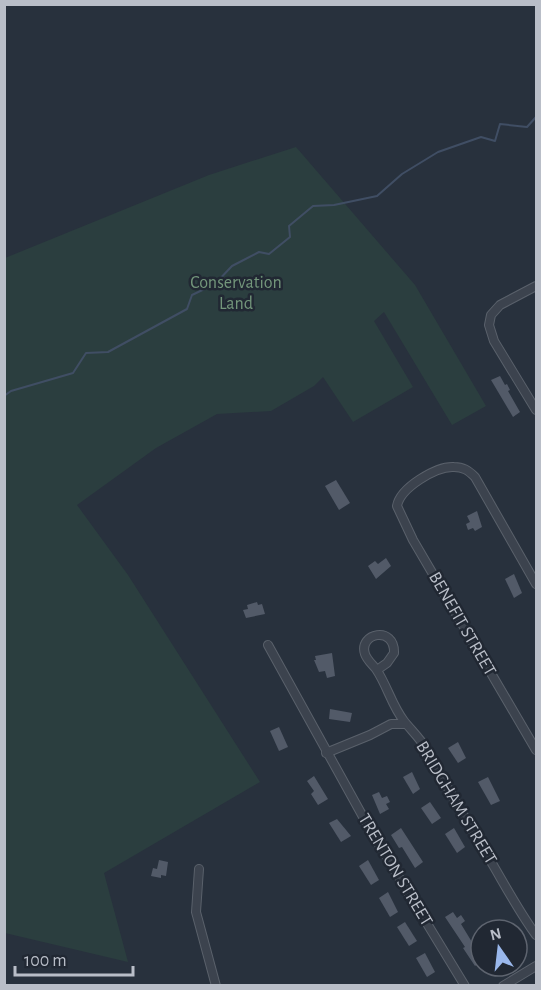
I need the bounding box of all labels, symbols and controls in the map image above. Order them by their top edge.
park label: Conservation Land [190,274,282,313]
street label: BENEFIT STREET [425,569,499,679]
street label: BRIDGHAM STREET [412,738,500,868]
street label: TRENTON STREET [354,811,436,929]
north arrow [469,918,529,978]
text: N [488,925,503,944]
scale bar [15,939,134,977]
text: 100 m [24,952,67,970]

